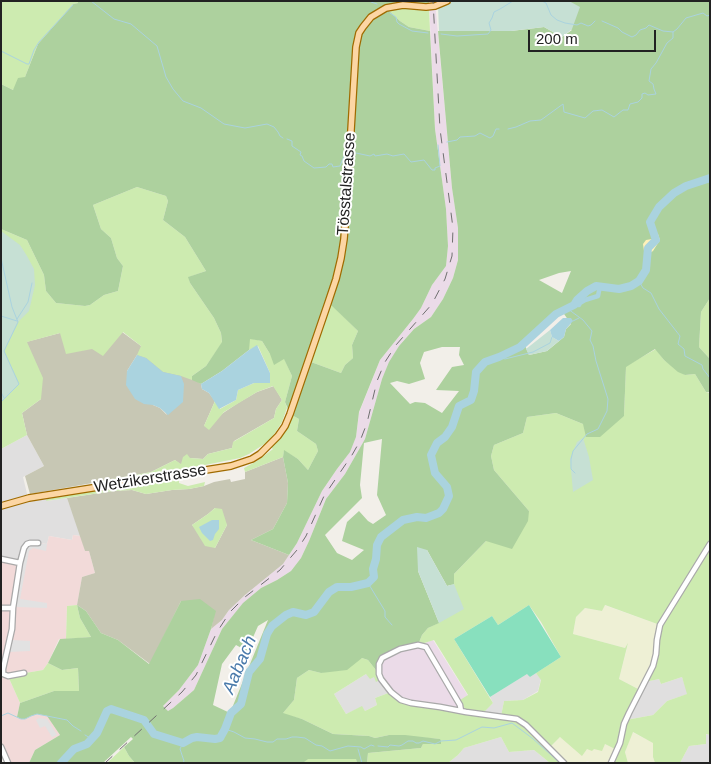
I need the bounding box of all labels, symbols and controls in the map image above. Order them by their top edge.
scale bar [531,20,658,52]
text: 200 m [536,30,578,47]
street label: Tösstalstrasse [334,132,360,236]
street label: Wetzikerstrasse [92,461,208,497]
water label: Aabach [218,633,262,697]

